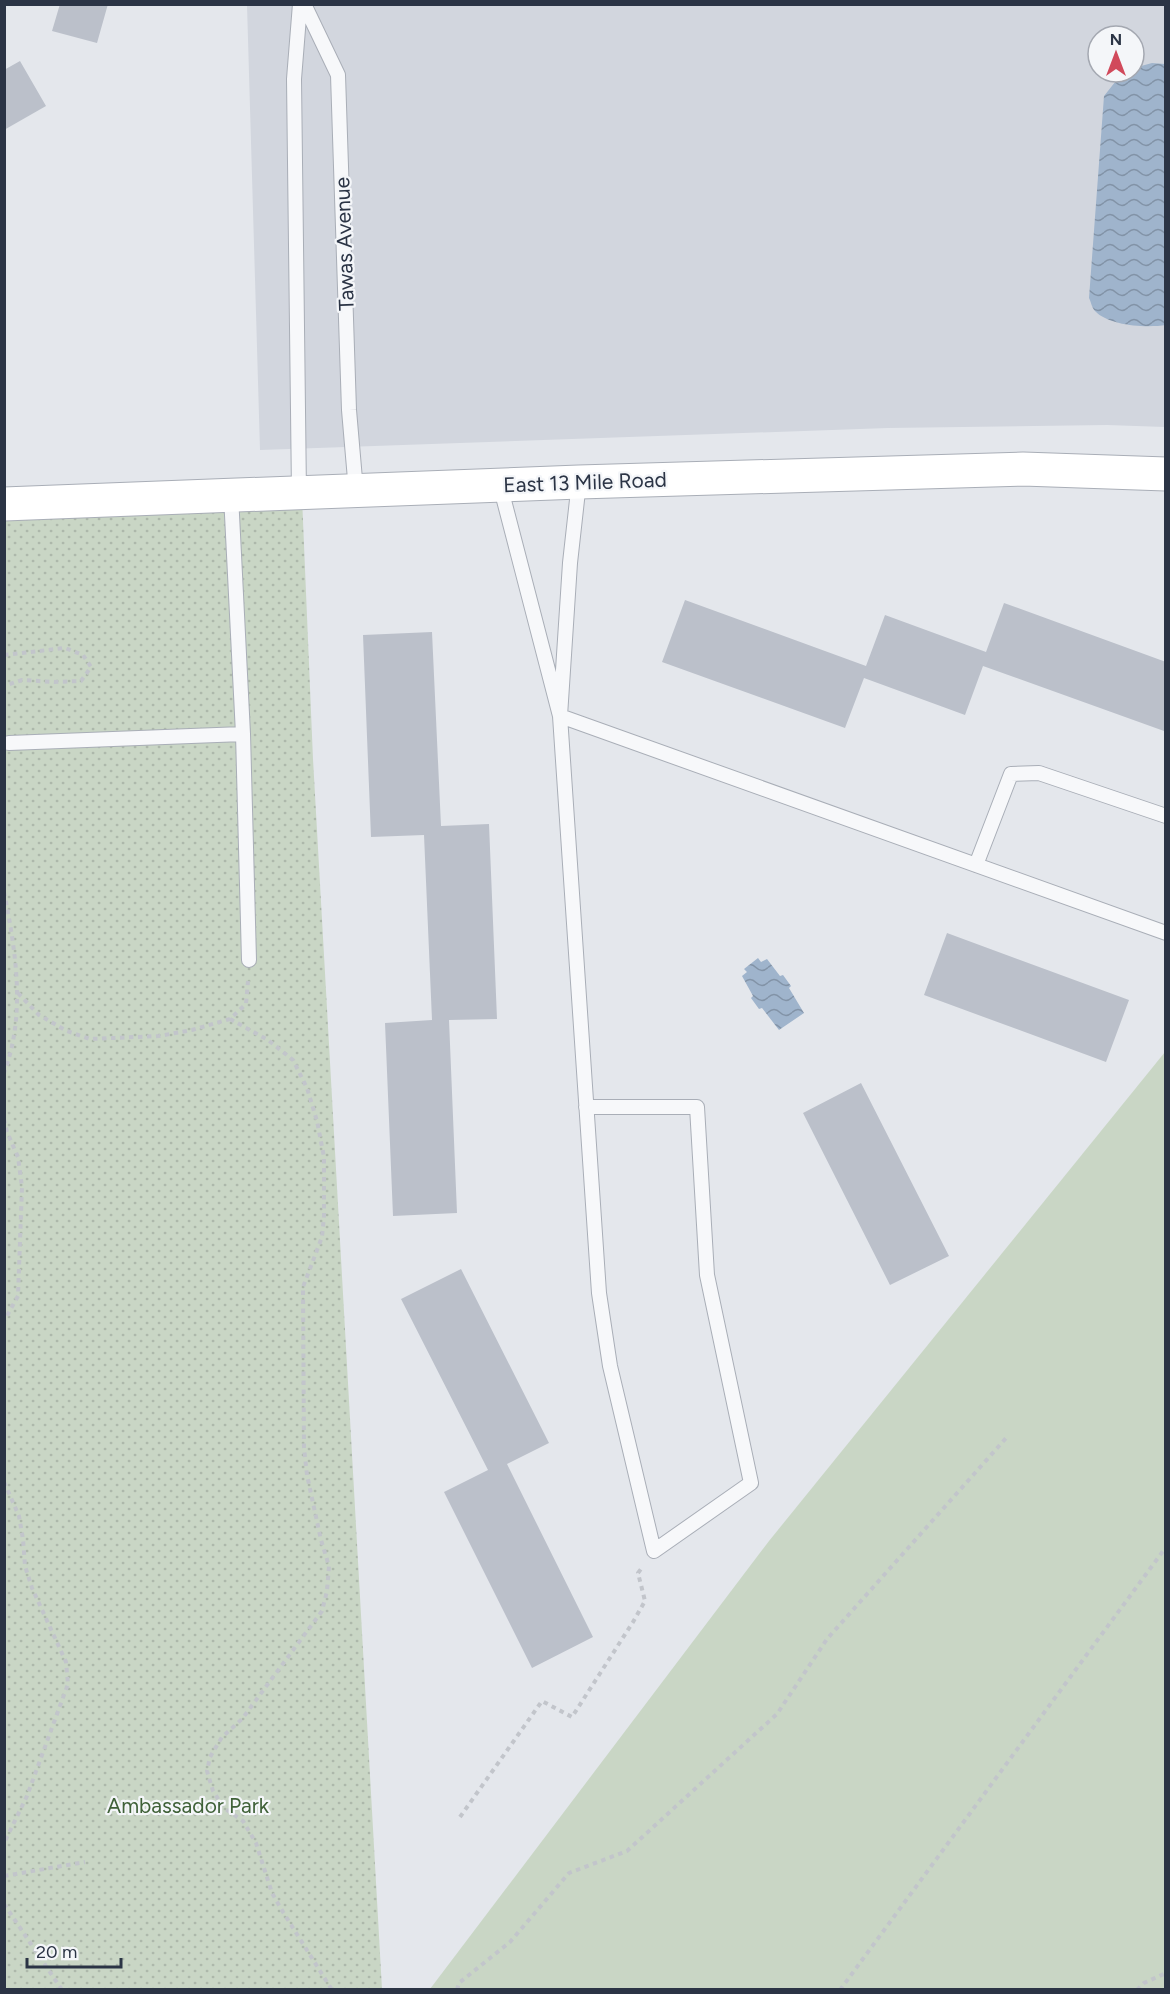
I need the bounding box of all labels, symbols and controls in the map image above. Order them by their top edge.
north arrow [1086,24,1146,84]
text: N [1110,30,1122,49]
street label: Tawas Avenue [329,177,359,311]
street label: East 13 Mile Road [503,467,667,497]
park label: Ambassador Park [107,1793,270,1818]
scale bar [27,1931,122,1969]
text: 20 m [36,1941,77,1963]

